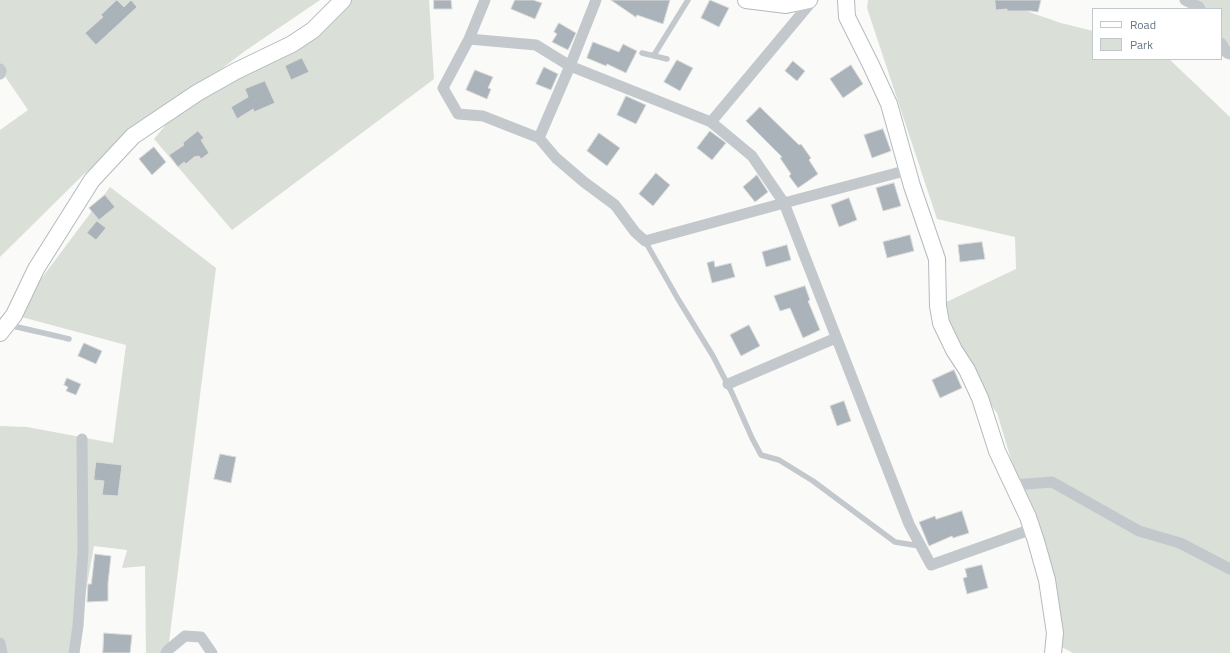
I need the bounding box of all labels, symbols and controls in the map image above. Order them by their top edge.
legend [1092,8,1222,60]
text: Road [1130,15,1156,34]
text: Park [1130,35,1153,54]

